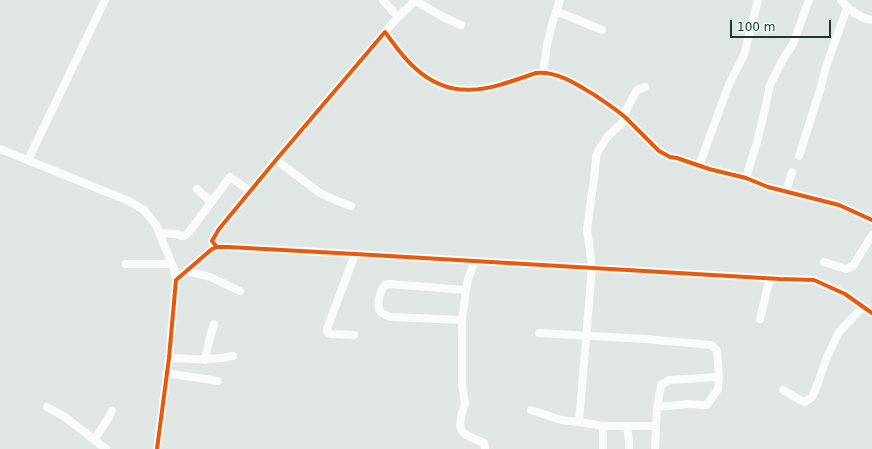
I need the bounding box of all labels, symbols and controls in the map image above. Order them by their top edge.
scale bar [732,12,833,38]
text: 100 m [737,20,775,34]

